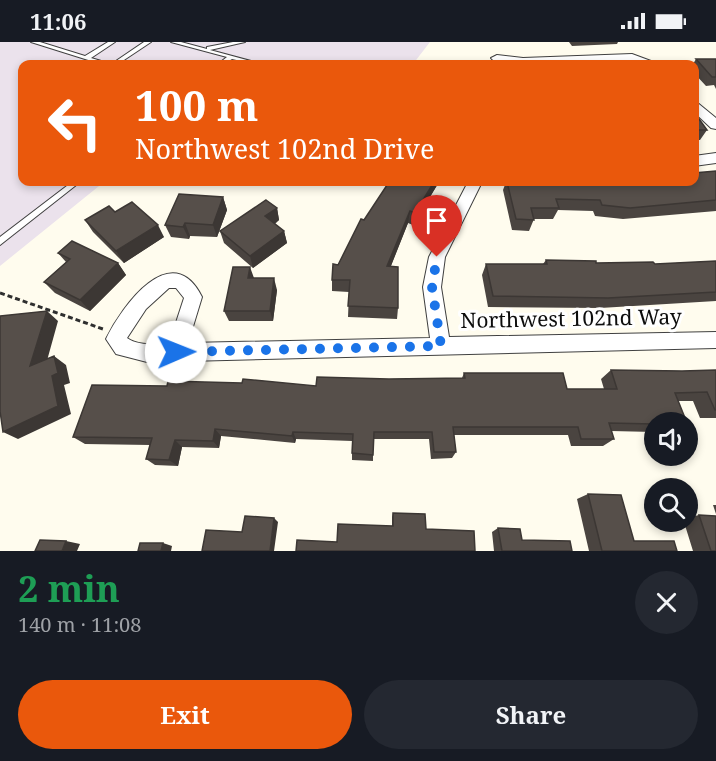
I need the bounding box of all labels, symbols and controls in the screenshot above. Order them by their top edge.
text: 11:06 [30,6,86,36]
text: 100 m [135,76,259,133]
icon: left [36,84,114,162]
text: Northwest 102nd Drive [135,130,434,167]
pin [411,195,462,257]
icon: arrive [420,204,453,237]
street label: Northwest 102nd Way [460,302,682,334]
position arrow [144,320,208,384]
map controls [644,412,698,532]
button: sound [644,412,698,466]
button: search [644,478,698,532]
text: 2 min [18,564,120,613]
button: close [635,571,698,634]
text: 140 m · 11:08 [18,611,141,638]
button: Exit [18,680,352,749]
button: Share [364,680,698,749]

